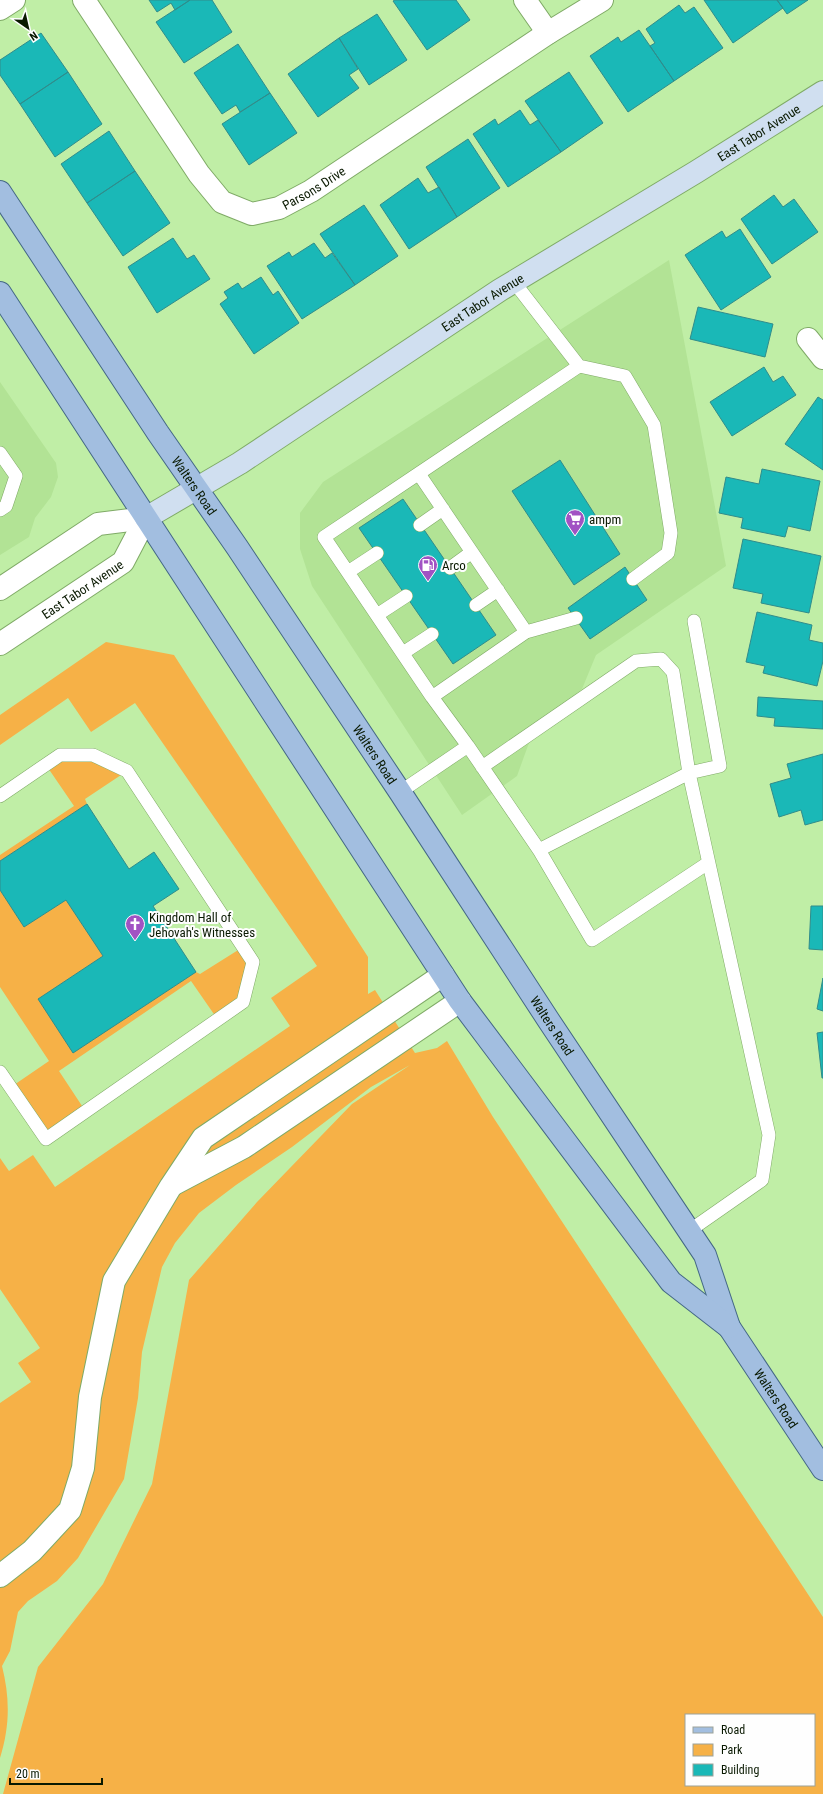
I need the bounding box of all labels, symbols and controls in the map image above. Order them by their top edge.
north arrow [8,8,48,48]
text: N [27,29,40,43]
street label: East Tabor Avenue [714,101,803,164]
street label: Parsons Drive [280,163,348,212]
street label: East Tabor Avenue [439,270,526,334]
street label: Walters Road [169,453,220,518]
supermarket icon: ampm [564,508,586,536]
place label: ampm [589,512,621,527]
fuel station icon: Arco [417,554,439,582]
street label: East Tabor Avenue [39,557,126,622]
place label: Arco [442,558,466,573]
street label: Walters Road [350,722,400,787]
place label: Kingdom Hall of Jehovah's Witnesses [149,910,255,940]
church icon: Kingdom Hall of Jehovah's Witnesses [124,913,146,941]
street label: Walters Road [527,993,577,1058]
street label: Walters Road [751,1366,801,1431]
legend [685,1714,815,1786]
text: Road [721,1723,745,1737]
text: Park [721,1743,743,1757]
scale bar [10,1760,102,1786]
text: Building [721,1763,759,1777]
text: 20 m [16,1767,40,1781]

